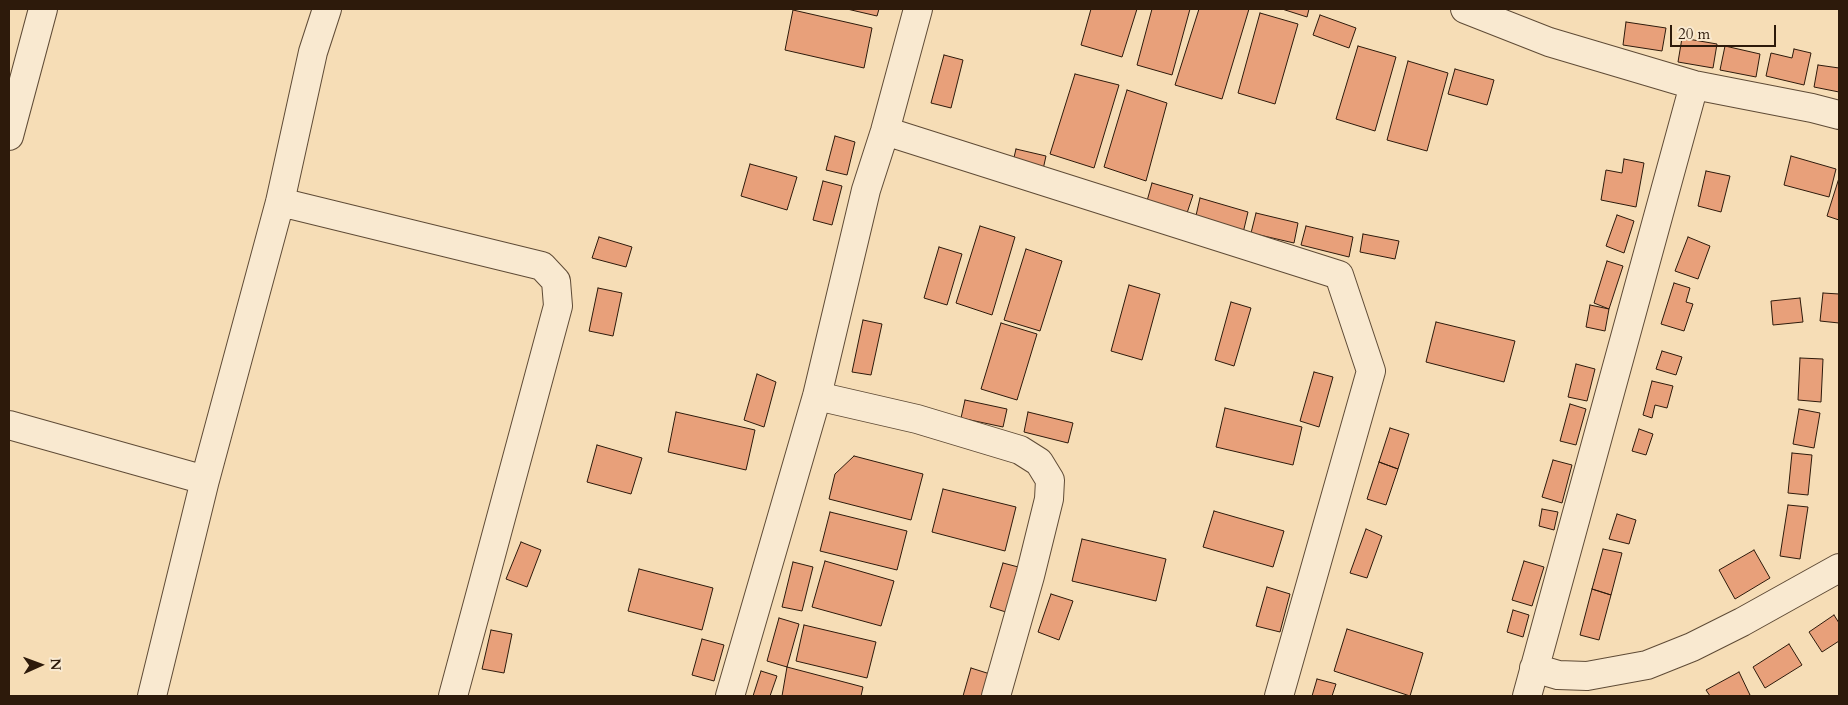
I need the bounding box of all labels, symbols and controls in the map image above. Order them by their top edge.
scale bar [1673,15,1779,47]
text: 20 m [1678,24,1710,44]
north arrow [15,640,65,690]
text: N [46,658,65,671]

